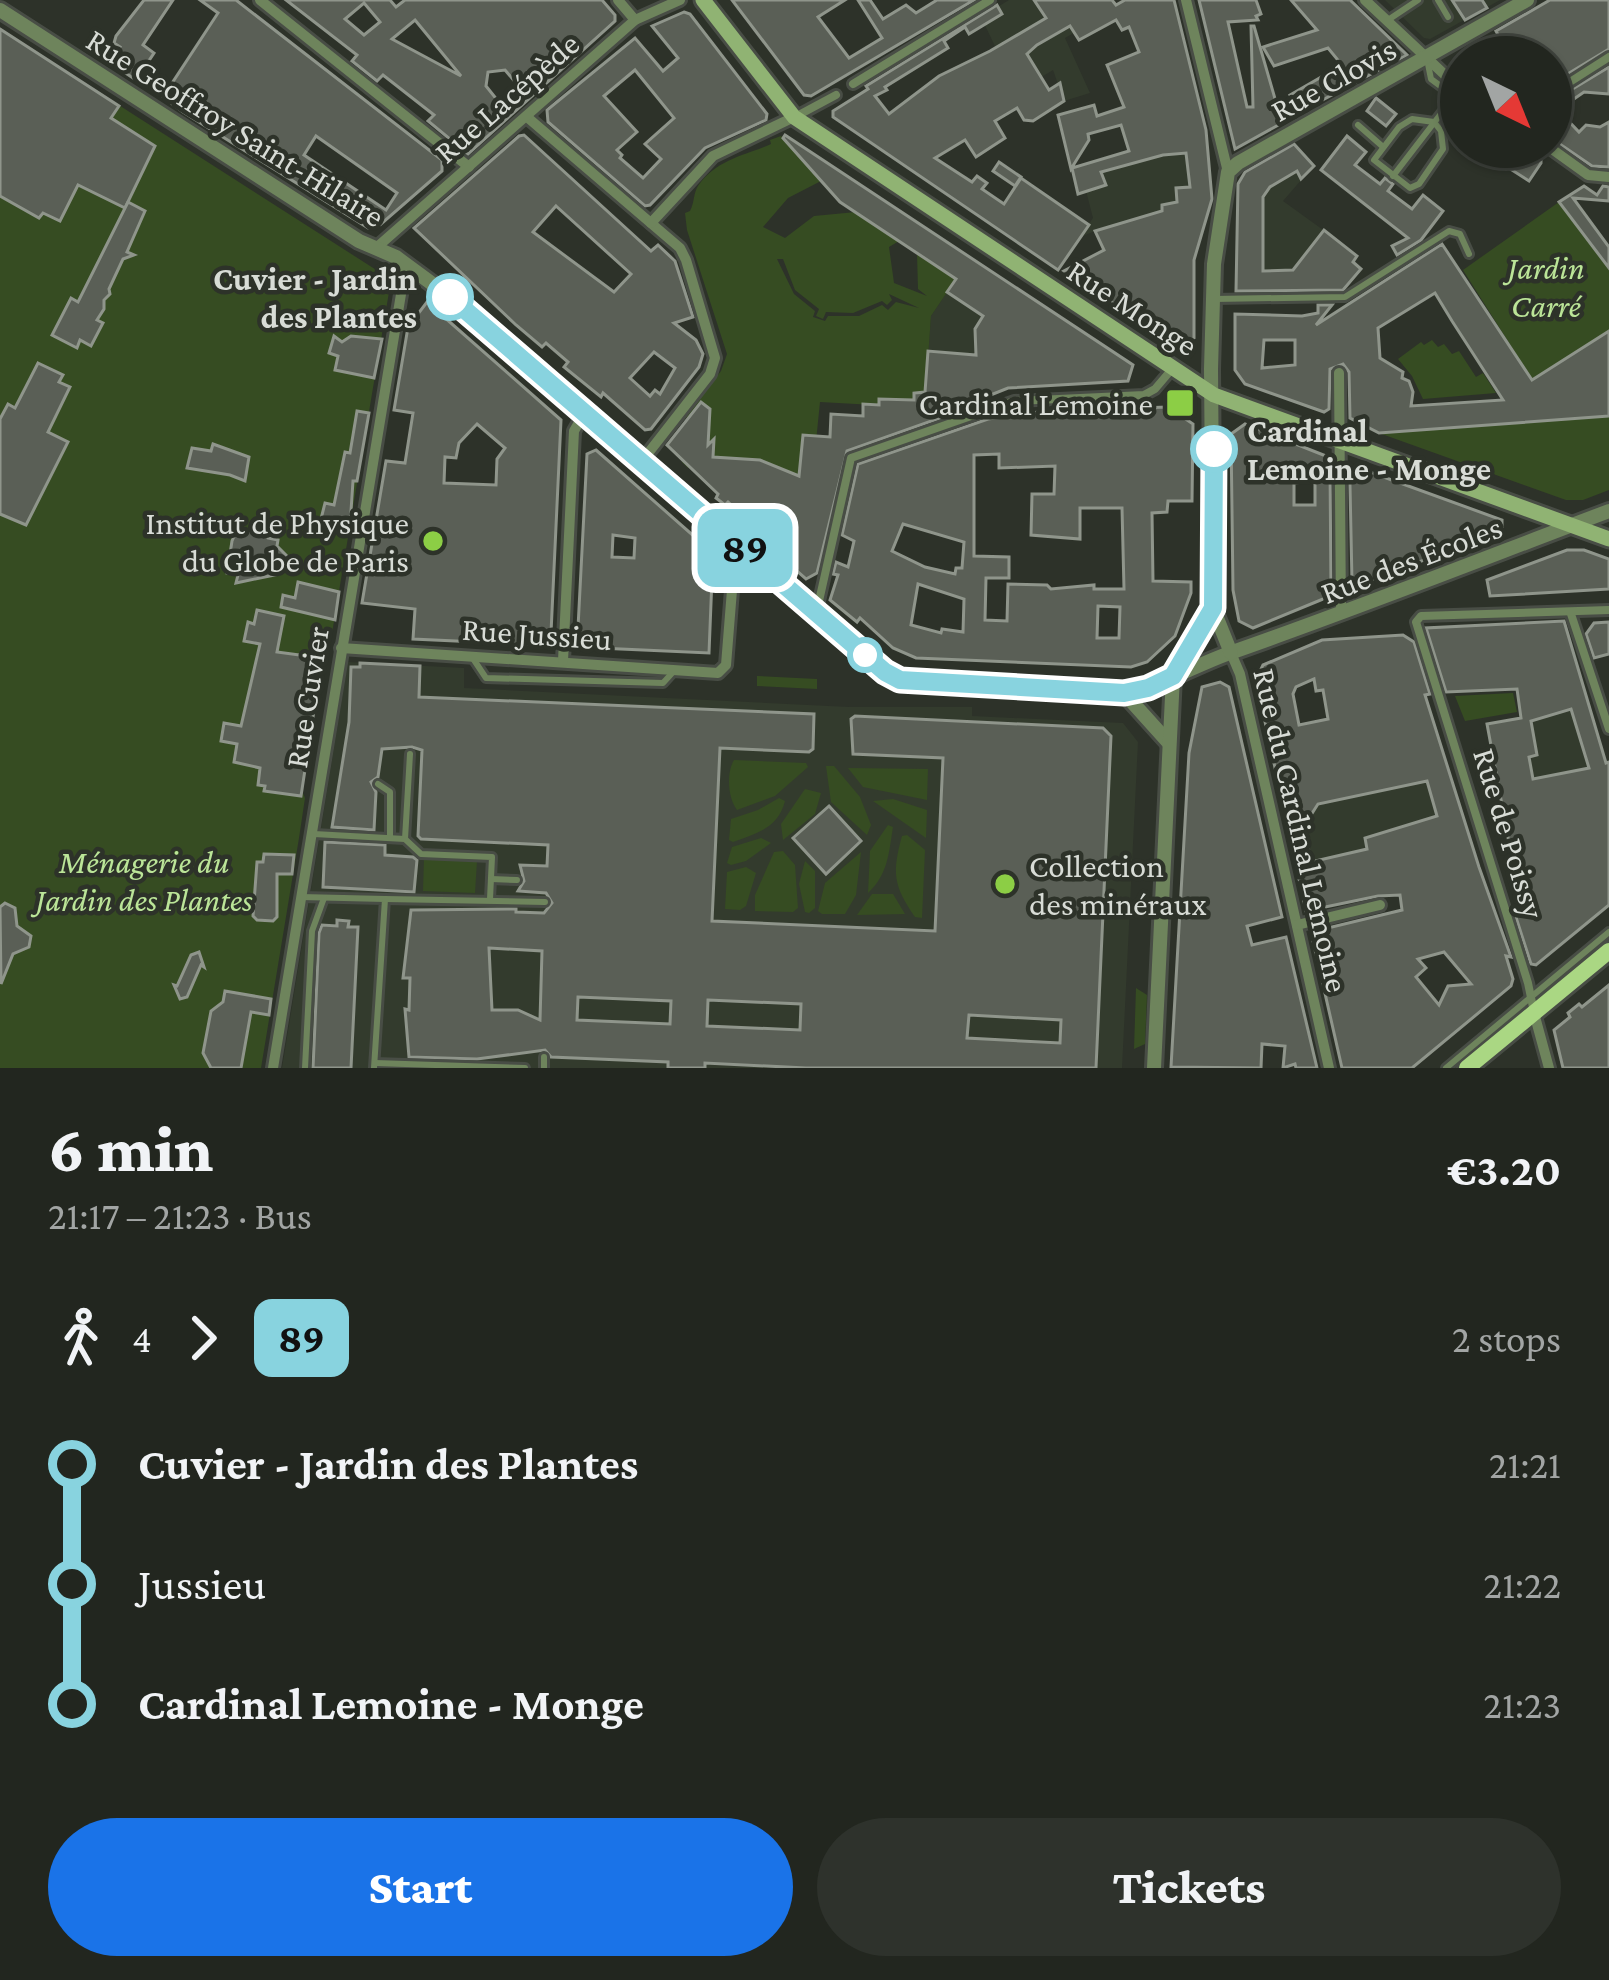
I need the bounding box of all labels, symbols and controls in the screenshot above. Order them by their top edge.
street label: Rue Geoffroy Saint-Hilaire [80,20,392,234]
street label: Rue Lacépède [426,25,586,170]
street label: Rue Clovis [1264,30,1402,129]
north arrow [1440,36,1572,168]
map controls [1440,36,1572,168]
park label: Jardin Carré [1502,249,1585,324]
street label: Rue Monge [1061,252,1205,363]
place label: Cuvier - Jardin des Plantes [213,260,417,335]
marker: Cuvier - Jardin des Plantes [428,275,472,319]
place label: Cardinal Lemoine [919,385,1153,422]
marker: Cardinal Lemoine [1164,387,1196,419]
place label: Cardinal Lemoine - Monge [1247,412,1491,487]
marker: Cardinal Lemoine - Monge [1192,427,1236,471]
place label: Institut de Physique du Globe de Paris [145,504,409,579]
street label: Rue des Écoles [1315,508,1507,611]
line badge: 89 [691,509,799,587]
text: 89 [722,524,768,571]
marker: Institut de Physique du Globe de Paris [420,528,446,554]
street label: Rue Jussieu [461,610,613,657]
street label: Rue Cuvier [277,623,336,771]
unlabelled marker [849,639,881,671]
street label: Rue du Cardinal Lemoine [1246,665,1357,996]
street label: Rue de Poissy [1466,744,1553,923]
park label: Ménagerie du Jardin des Plantes [30,843,253,918]
place label: Collection des minéraux [1029,847,1207,922]
marker: Collection des minéraux [992,871,1018,897]
text: 6 min [48,1112,213,1185]
text: €3.20 [1447,1145,1561,1195]
text: 21:17 – 21:23 · Bus [48,1194,312,1237]
icon: walk [48,1305,114,1371]
icon: forward [170,1305,236,1371]
text: 89 [278,1314,325,1361]
text: 4 [132,1317,152,1360]
text: 2 stops [1452,1317,1561,1360]
text: Cuvier - Jardin des Plantes [138,1439,638,1489]
text: 21:21 [1489,1443,1561,1486]
text: Jussieu [138,1559,266,1609]
text: 21:22 [1484,1563,1561,1606]
text: Cardinal Lemoine - Monge [138,1679,644,1729]
text: 21:23 [1483,1683,1561,1726]
button: Start [48,1818,793,1956]
button: Tickets [817,1818,1561,1956]

